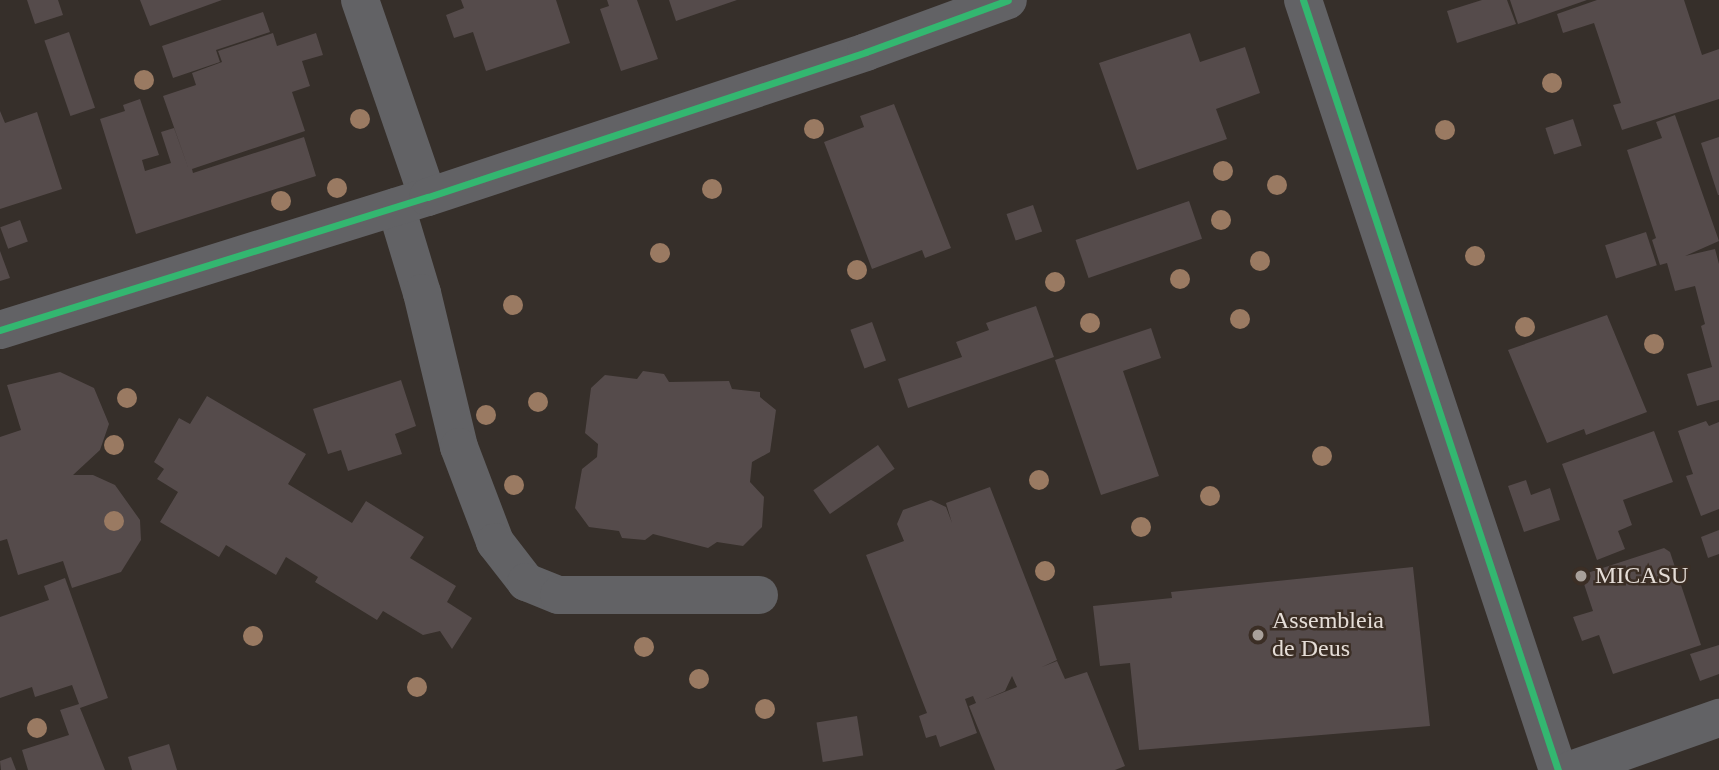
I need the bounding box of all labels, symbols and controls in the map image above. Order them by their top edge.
place label: MICASU [1595,562,1688,590]
marker: MICASU [1573,568,1589,584]
place label: Assembleia de Deus [1272,607,1384,663]
marker: Assembleia de Deus [1250,627,1266,643]

